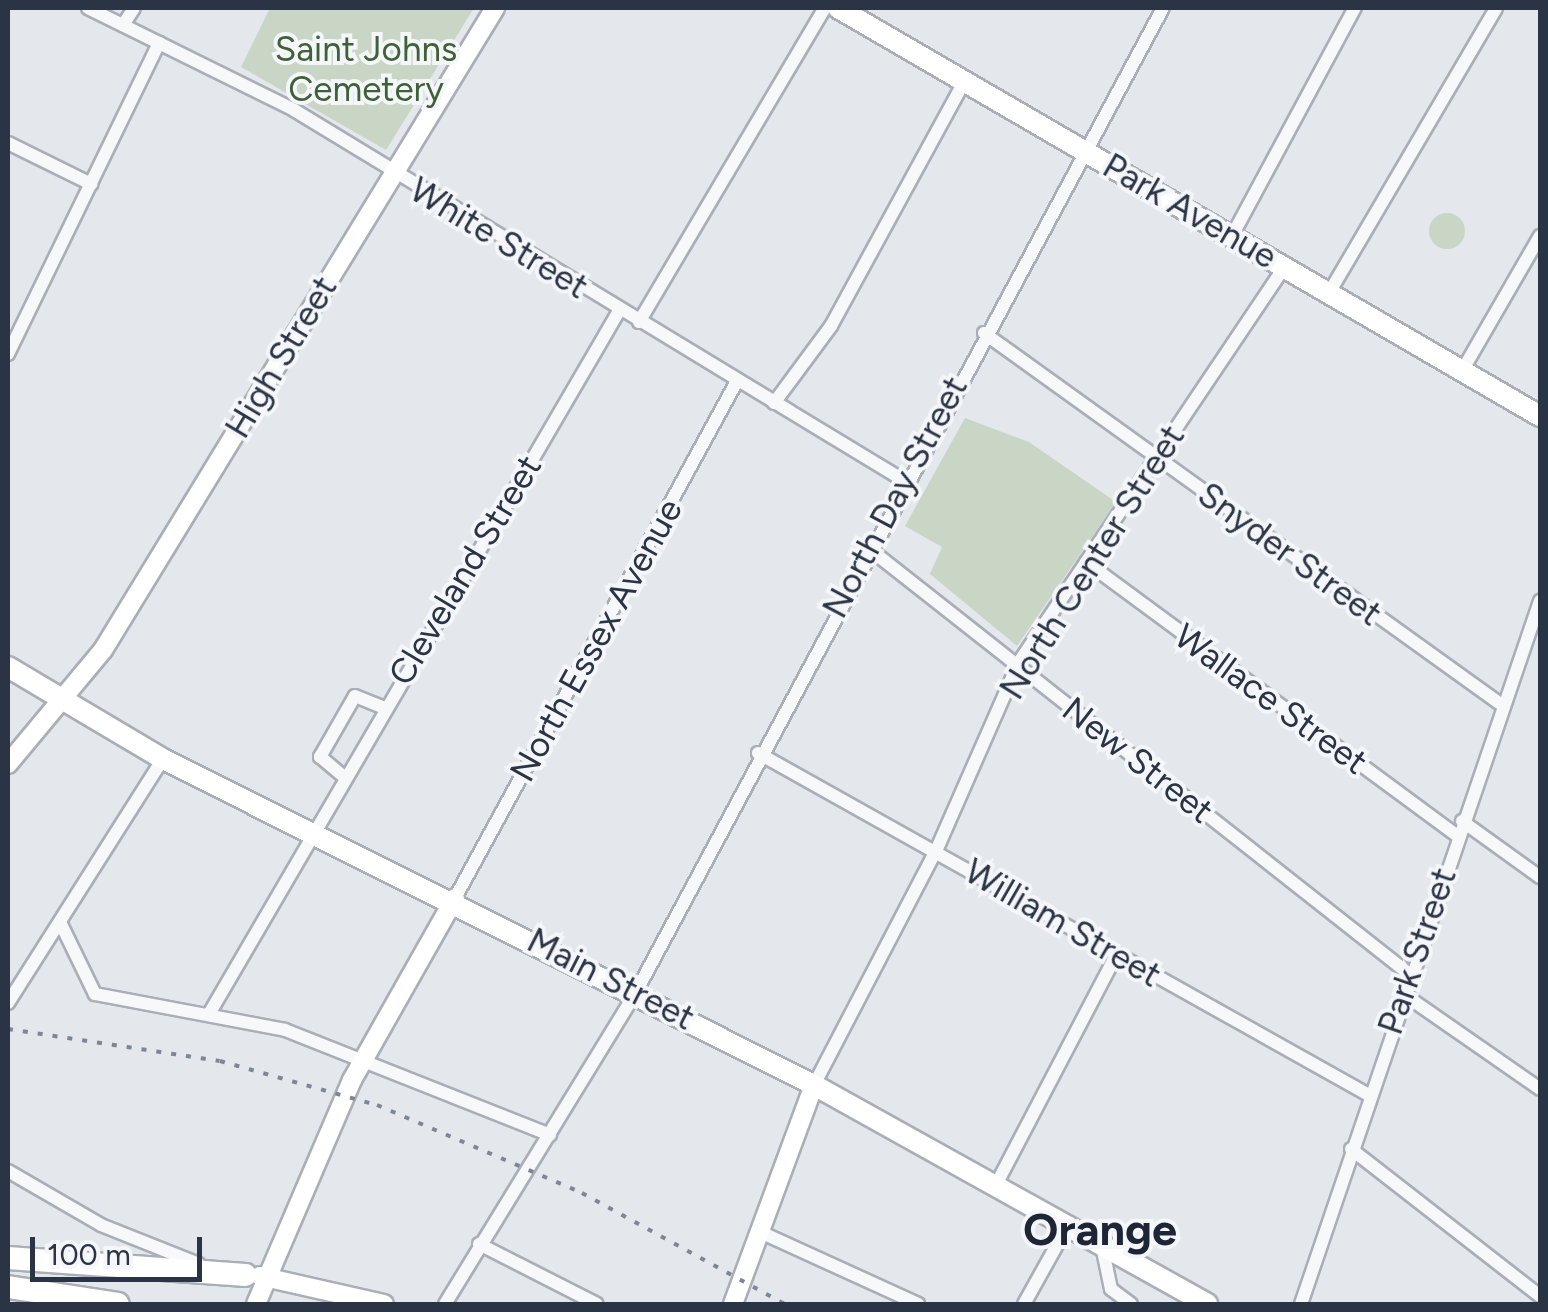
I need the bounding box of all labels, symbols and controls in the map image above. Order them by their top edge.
park label: Saint Johns Cemetery [275,28,457,110]
street label: Park Avenue [1096,144,1284,278]
street label: White Street [402,168,596,308]
street label: High Street [216,269,346,445]
street label: North Day Street [814,369,976,625]
street label: North Center Street [991,417,1193,707]
street label: Cleveland Street [380,447,550,693]
street label: Snyder Street [1190,473,1390,635]
street label: North Essex Avenue [501,491,691,789]
street label: Wallace Street [1166,615,1376,783]
street label: New Street [1054,688,1222,832]
street label: William Street [957,850,1169,996]
street label: Park Street [1369,862,1465,1040]
street label: Main Street [520,919,702,1039]
district label: Orange [1023,1203,1177,1257]
scale bar [35,1217,208,1279]
text: 100 m [47,1236,131,1273]

